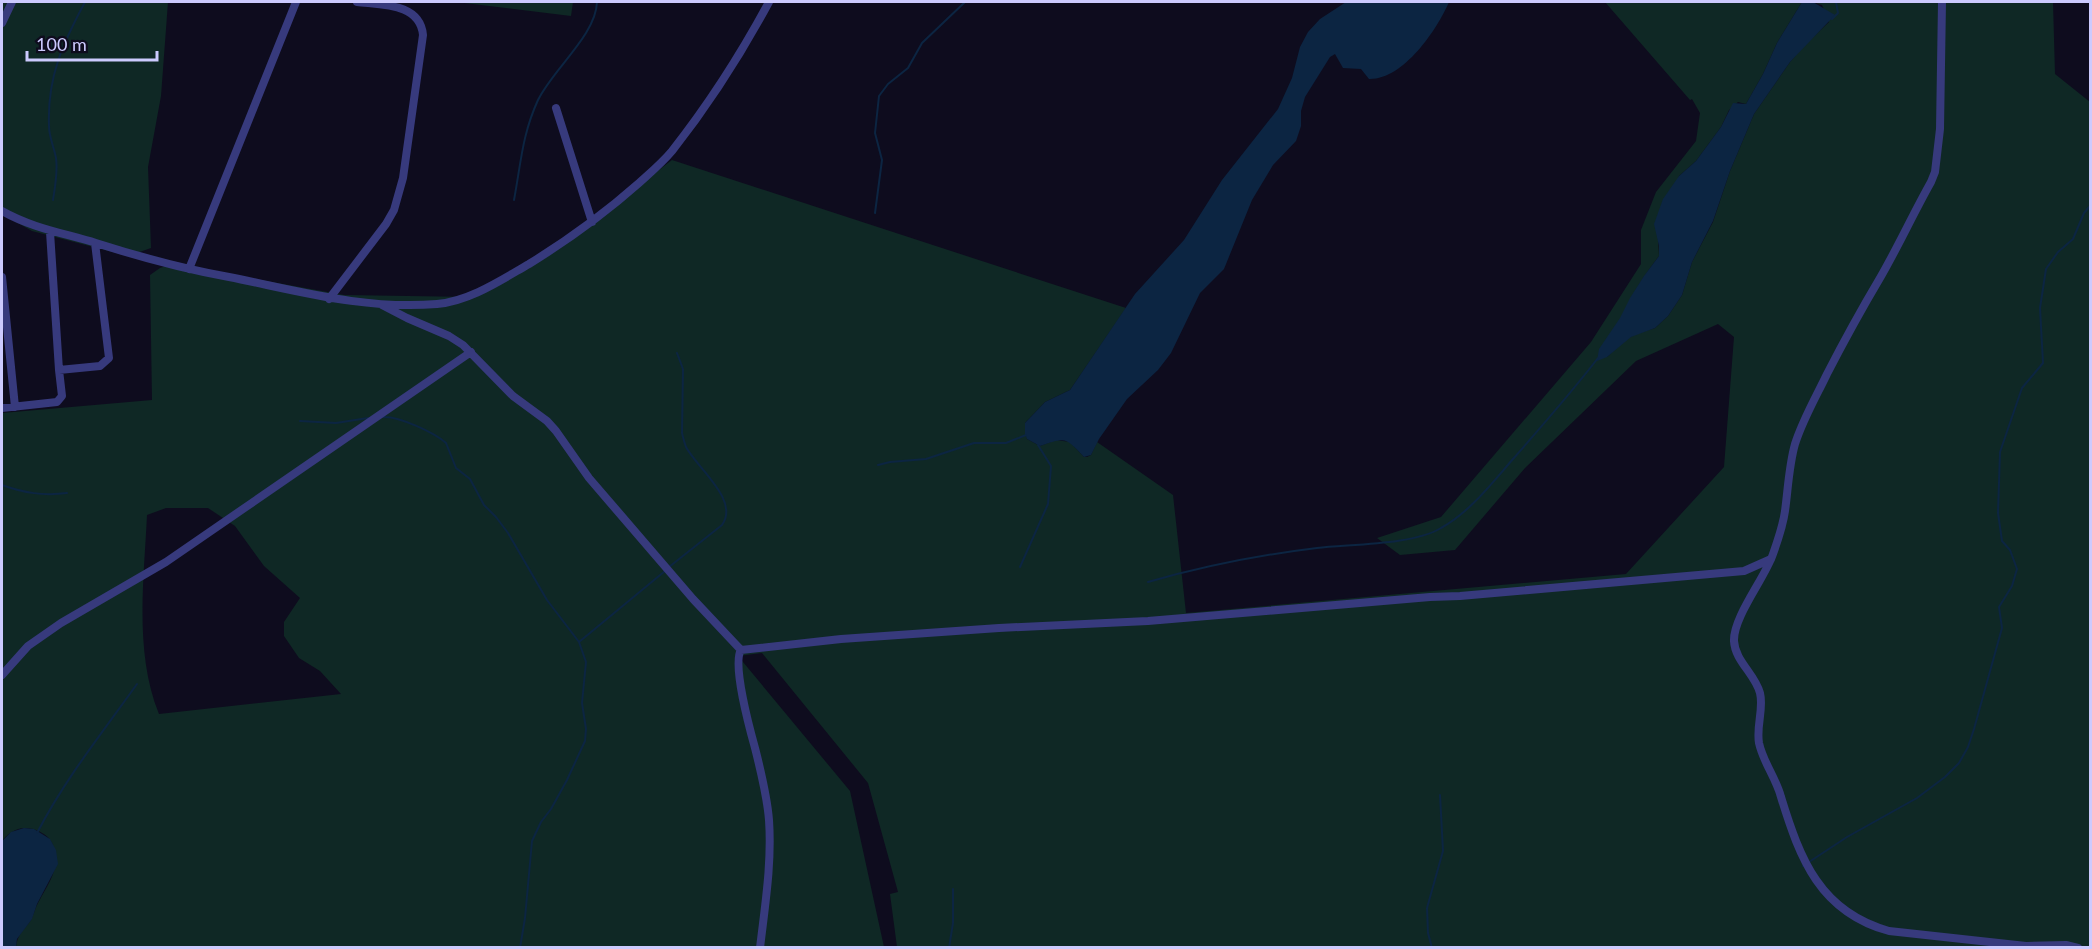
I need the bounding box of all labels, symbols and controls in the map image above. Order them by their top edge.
scale bar [27,24,158,62]
text: 100 m [36,33,87,55]

